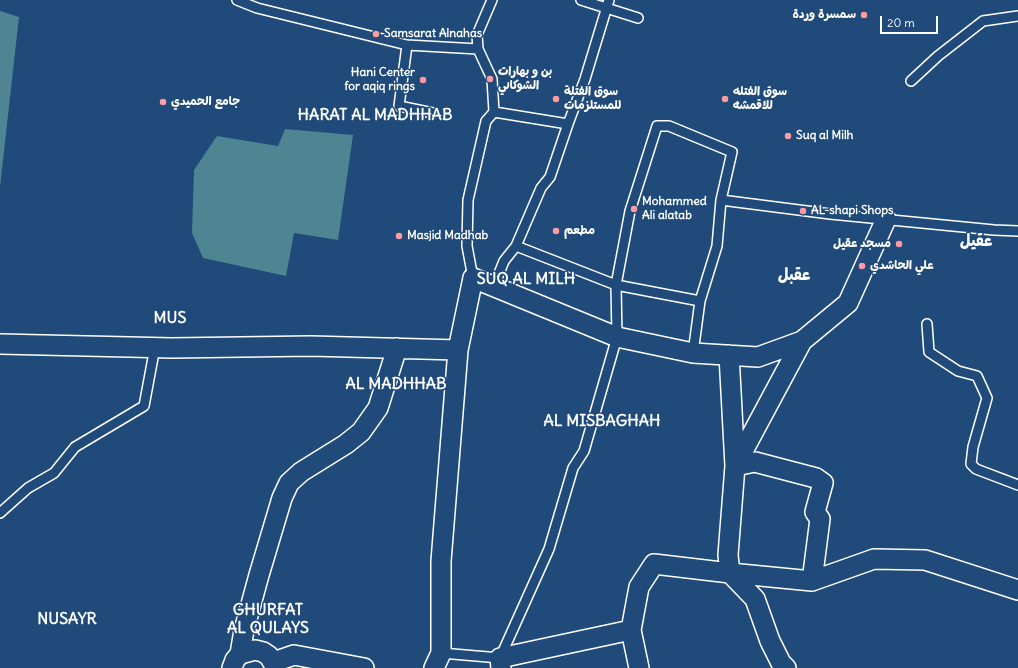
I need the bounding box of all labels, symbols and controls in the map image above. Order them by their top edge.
place label: سمسرة وردة [793,8,856,22]
scale bar [882,8,940,34]
marker: سمسرة وردة [859,10,869,20]
text: 20 m [887,15,915,30]
place label: Samsarat Alnahas [384,27,482,41]
marker: Samsarat Alnahas [371,29,381,39]
place label: بن و بهارات الشوكاني [498,65,552,93]
place label: Hani Center for aqiq rings [344,66,415,94]
marker: بن و بهارات الشوكاني [485,74,495,84]
marker: Hani Center for aqiq rings [418,75,428,85]
place label: سوق الفتلة للمستلزمات [564,85,621,113]
place label: سوق الفتله للاقمشه [733,85,787,113]
marker: سوق الفتلة للمستلزمات [551,94,561,104]
marker: سوق الفتله للاقمشه [720,94,730,104]
place label: جامع الحميدي [171,95,240,109]
marker: جامع الحميدي [158,97,168,107]
district label: HARAT AL MADHHAB [290,105,460,125]
place label: Suq al Milh [796,129,854,143]
marker: Suq al Milh [783,131,793,141]
place label: Mohammed Ali alatab [642,195,707,223]
marker: Mohammed Ali alatab [629,204,639,214]
place label: AL-shapi Shops [811,204,894,218]
marker: AL-shapi Shops [798,206,808,216]
place label: مطعم [564,224,595,238]
marker: مطعم [551,226,561,236]
place label: Masjid Madhab [407,229,488,243]
marker: Masjid Madhab [394,231,404,241]
district label: عقيل [960,231,992,251]
place label: مسجد عقيل [833,237,891,251]
marker: مسجد عقيل [894,239,904,249]
place label: علي الحاشدي [870,259,934,273]
marker: علي الحاشدي [857,261,867,271]
district label: عقبل [778,265,810,285]
district label: SUQ AL MILH [471,269,581,289]
district label: MUS [152,308,188,328]
district label: AL MADHHAB [340,374,452,394]
district label: AL MISBAGHAH [537,411,667,431]
district label: GHURFAT AL QULAYS [223,600,313,638]
district label: NUSAYR [34,609,100,629]

